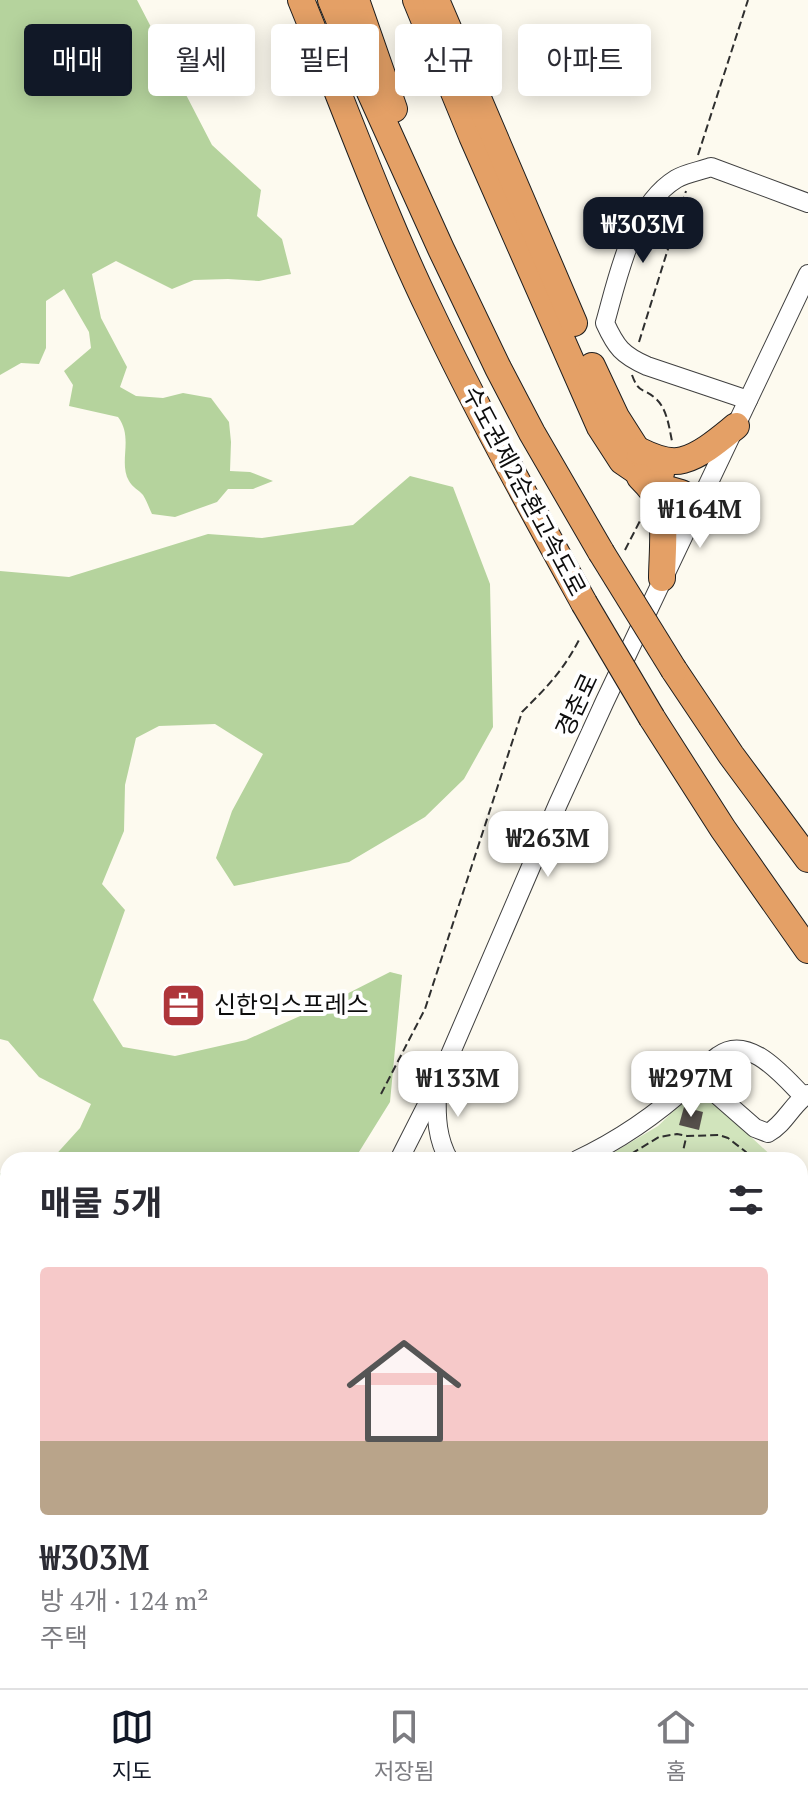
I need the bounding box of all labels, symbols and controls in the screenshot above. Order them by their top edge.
chip: 매매 [24,24,132,96]
chip: 월세 [148,24,255,96]
chip: 필터 [271,24,379,96]
chip: 신규 [395,24,502,96]
chip: 아파트 [518,24,651,96]
pin: ₩303M [587,197,699,265]
text: ₩303M [601,206,685,240]
street label: 수도권제2순환고속도로 [456,380,594,601]
pin: ₩164M [644,482,756,550]
text: ₩164M [658,491,742,525]
street label: 경춘로 [548,668,605,741]
pin: ₩263M [492,811,604,879]
text: ₩263M [506,820,590,854]
office icon: 신한익스프레스 [159,981,207,1029]
place label: 신한익스프레스 [214,988,369,1020]
pin: ₩133M [402,1051,514,1119]
pin: ₩297M [635,1051,747,1119]
text: ₩133M [416,1060,500,1094]
text: ₩297M [649,1060,733,1094]
icon: filters [724,1178,768,1222]
text: 매물 5개 [40,1180,162,1225]
icon: home [332,1319,476,1463]
text: ₩303M [40,1535,149,1580]
text: 방 4개 · 124 m² [40,1583,208,1617]
text: 주택 [40,1620,88,1654]
tab: 지도 [110,1705,154,1785]
tab: 저장됨 [374,1705,434,1785]
tab: 홈 [654,1705,698,1785]

